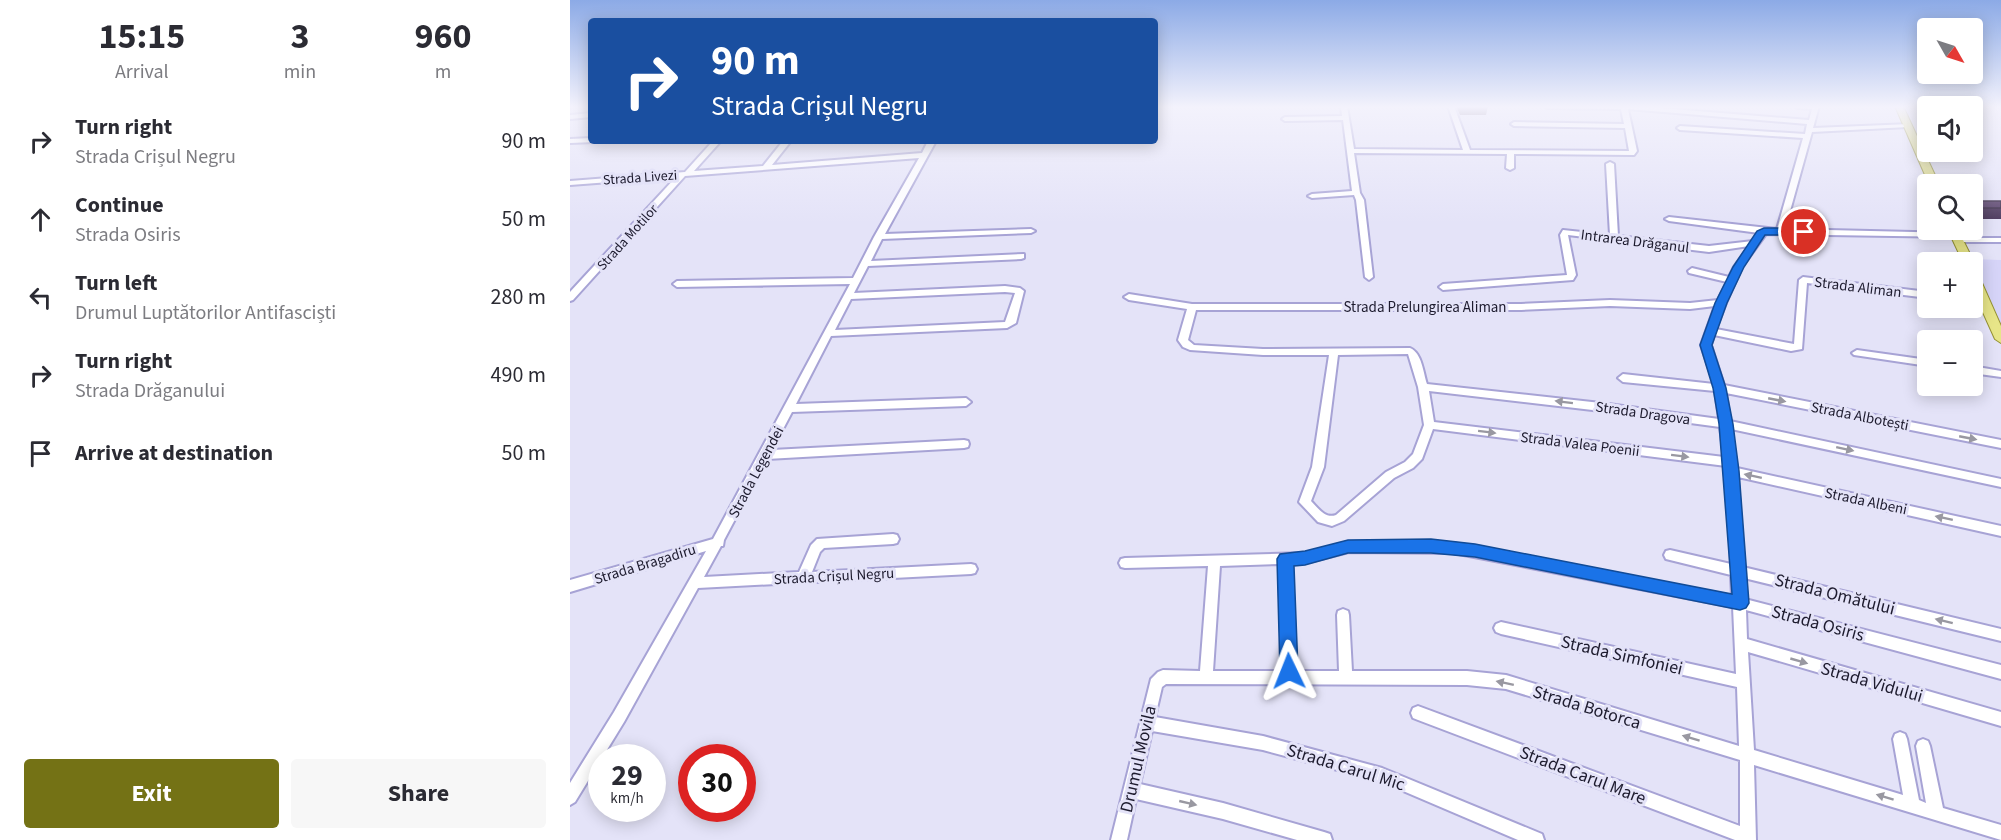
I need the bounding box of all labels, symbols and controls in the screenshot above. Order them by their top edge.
text: 15:15 [98,11,185,62]
text: 3 [290,11,309,62]
text: 960 [415,11,472,62]
north arrow [1917,18,1983,84]
map controls [1917,18,1983,396]
text: 90 m [711,31,800,91]
icon: right [612,42,690,120]
text: Arrival [115,58,169,86]
text: min [284,58,316,86]
text: m [435,58,451,86]
text: Strada Crișul Negru [711,87,928,126]
button: sound [1917,96,1983,162]
text: Turn right [75,111,172,143]
icon: right [24,125,57,158]
text: 90 m [501,125,546,157]
text: Strada Crișul Negru [75,143,236,171]
street label: Strada Livezi [602,165,678,191]
button: search [1917,174,1983,240]
text: Continue [75,189,164,221]
street label: Strada Motilor [593,200,663,275]
icon: ahead [24,203,57,236]
text: 50 m [501,203,546,235]
pin [1778,206,1829,257]
icon: arrive [1787,215,1820,248]
text: Strada Osiris [75,221,181,249]
street label: Intrarea Drăganul [1579,224,1691,259]
button: + [1917,252,1983,318]
text: Turn left [75,267,157,299]
street label: Strada Aliman [1813,272,1903,303]
icon: left [24,281,57,314]
text: 280 m [491,281,546,313]
street label: Strada Prelungirea Aliman [1343,297,1507,318]
text: Drumul Luptătorilor Antifasciști [75,299,336,327]
button: − [1917,330,1983,396]
text: Turn right [75,345,172,377]
icon: right [24,359,57,392]
text: 490 m [491,359,546,391]
text: Strada Drăganului [75,377,225,405]
street label: Strada Dragova [1594,396,1692,431]
one-way arrow [1768,396,1787,405]
street label: Strada Albotești [1809,397,1911,436]
one-way arrow [1554,398,1573,407]
street label: Strada Legendei [723,423,789,522]
one-way arrow [1477,427,1496,437]
street label: Strada Valea Poenii [1519,427,1641,462]
one-way arrow [1959,434,1978,443]
icon: arrive [24,437,57,470]
text: Arrive at destination [75,437,273,469]
text: 50 m [501,437,546,469]
one-way arrow [1836,445,1854,455]
one-way arrow [1671,451,1690,461]
one-way arrow [1744,470,1763,480]
street label: Strada Albeni [1823,483,1909,520]
one-way arrow [1934,513,1953,522]
street label: Strada Bragadiru [592,539,699,590]
street label: Strada Crișul Negru [773,563,895,590]
street label: Strada Omătului [1772,567,1898,622]
street label: Strada Osiris [1769,599,1867,648]
one-way arrow [1935,616,1953,626]
street label: Strada Simfoniei [1559,629,1685,682]
position arrow [1257,639,1321,703]
one-way arrow [1790,656,1808,666]
street label: Strada Vidului [1818,656,1926,709]
one-way arrow [1495,677,1514,687]
street label: Strada Botorca [1530,679,1644,736]
street label: Drumul Movila [1114,703,1163,815]
one-way arrow [1682,733,1700,742]
street label: Strada Carul Mic [1284,738,1408,797]
street label: Strada Carul Mare [1516,740,1650,811]
speed limit sign: 30 [678,744,756,822]
text: 29 [611,754,643,797]
button: Exit [24,759,279,828]
button: Share [291,759,546,828]
text: km/h [610,788,644,809]
one-way arrow [1876,792,1894,801]
one-way arrow [1179,798,1198,808]

